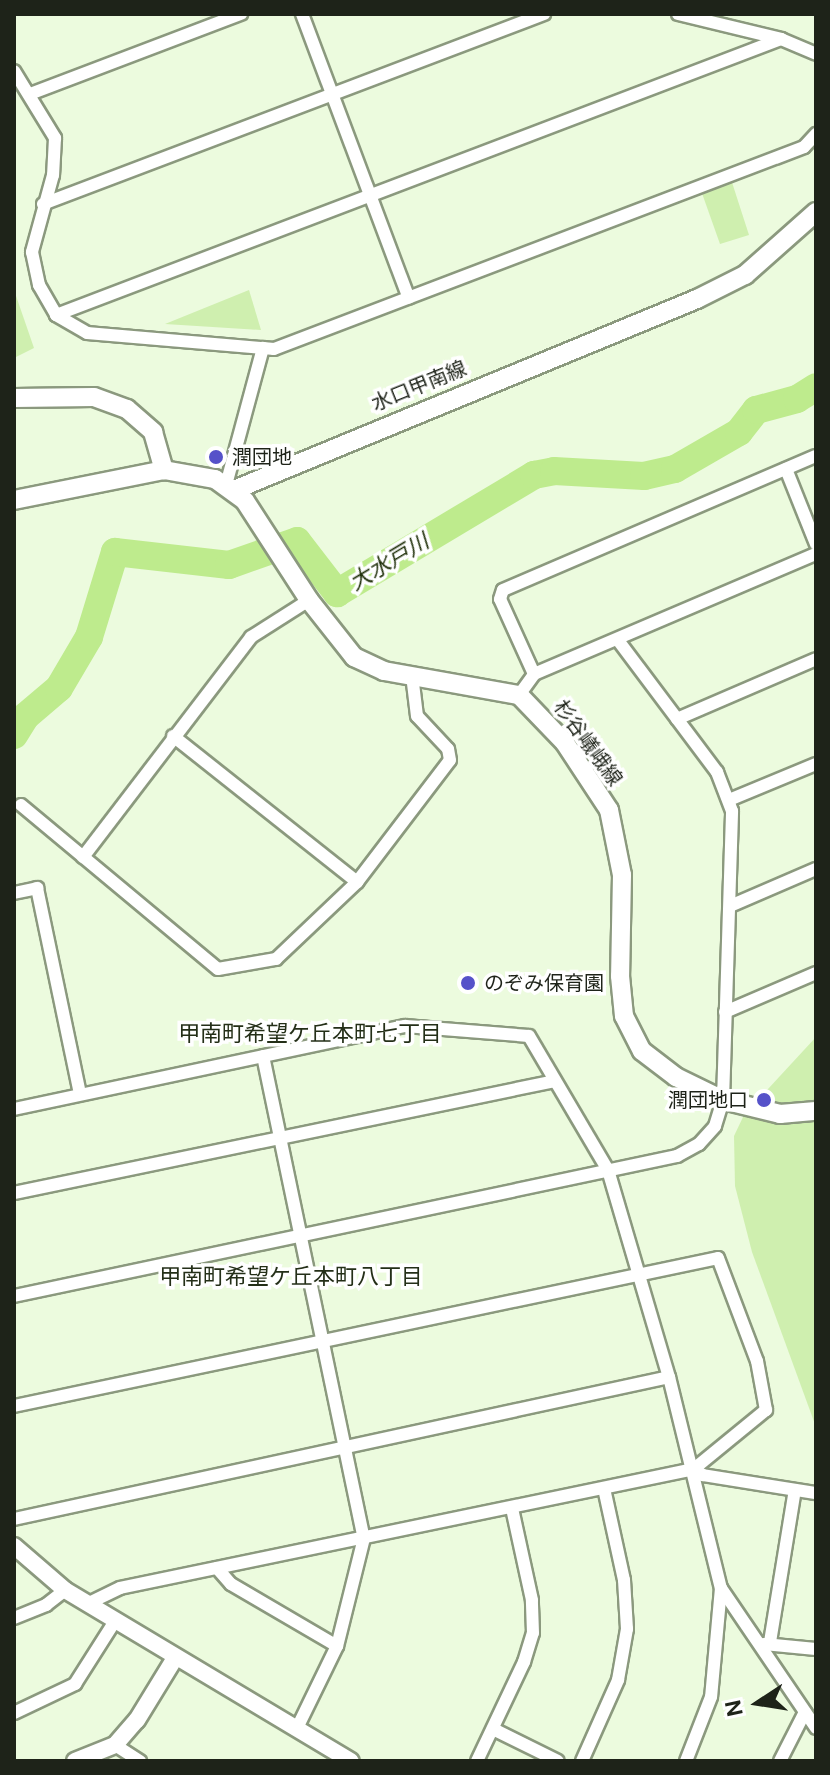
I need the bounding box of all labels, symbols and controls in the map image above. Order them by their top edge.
street label: 水口甲南線 [368,356,470,416]
place label: 潤団地 [232,445,292,469]
marker: 潤団地 [207,448,225,466]
water label: 大水戸川 [344,528,434,596]
street label: 杉谷嶬峨線 [549,695,627,791]
place label: のぞみ保育園 [484,971,604,995]
marker: のぞみ保育園 [459,974,477,992]
district label: 甲南町希望ケ丘本町七丁目 [178,1021,442,1047]
place label: 潤団地口 [668,1088,748,1112]
marker: 潤団地口 [755,1091,773,1109]
district label: 甲南町希望ケ丘本町八丁目 [159,1264,423,1290]
north arrow [718,1663,798,1743]
text: N [718,1697,750,1719]

